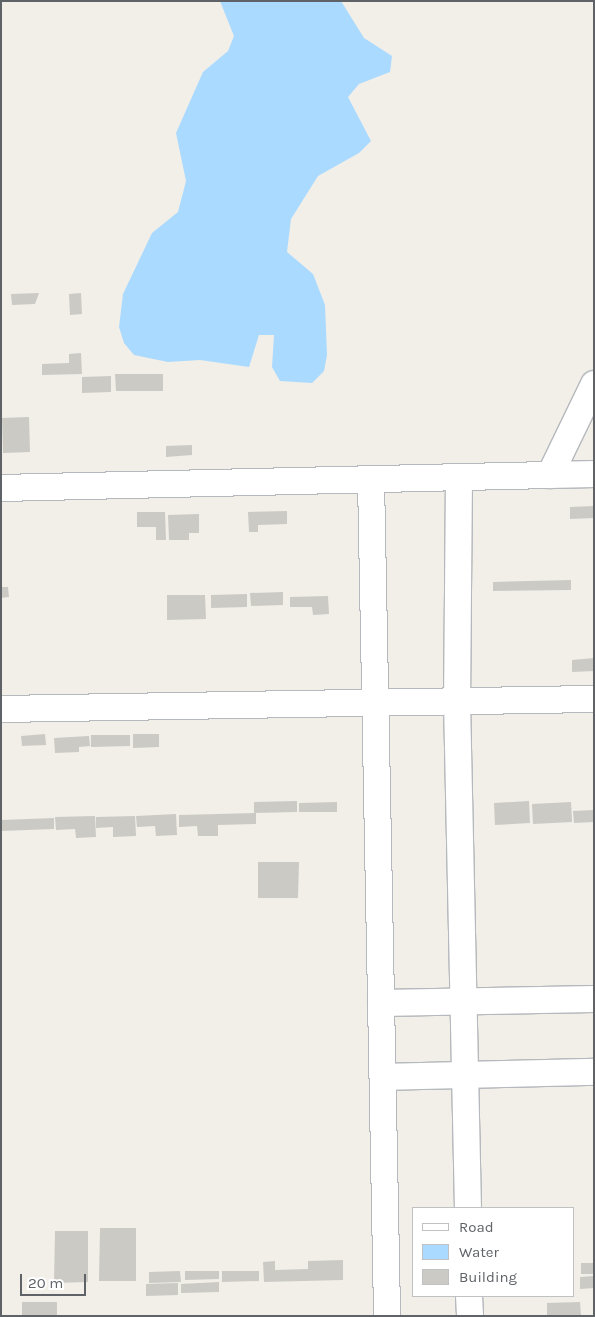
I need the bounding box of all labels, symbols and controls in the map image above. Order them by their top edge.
legend [412,1207,575,1297]
text: Road [459,1218,494,1236]
text: Water [459,1243,499,1261]
scale bar [22,1264,89,1296]
text: Building [459,1268,517,1286]
text: 20 m [28,1274,63,1292]

